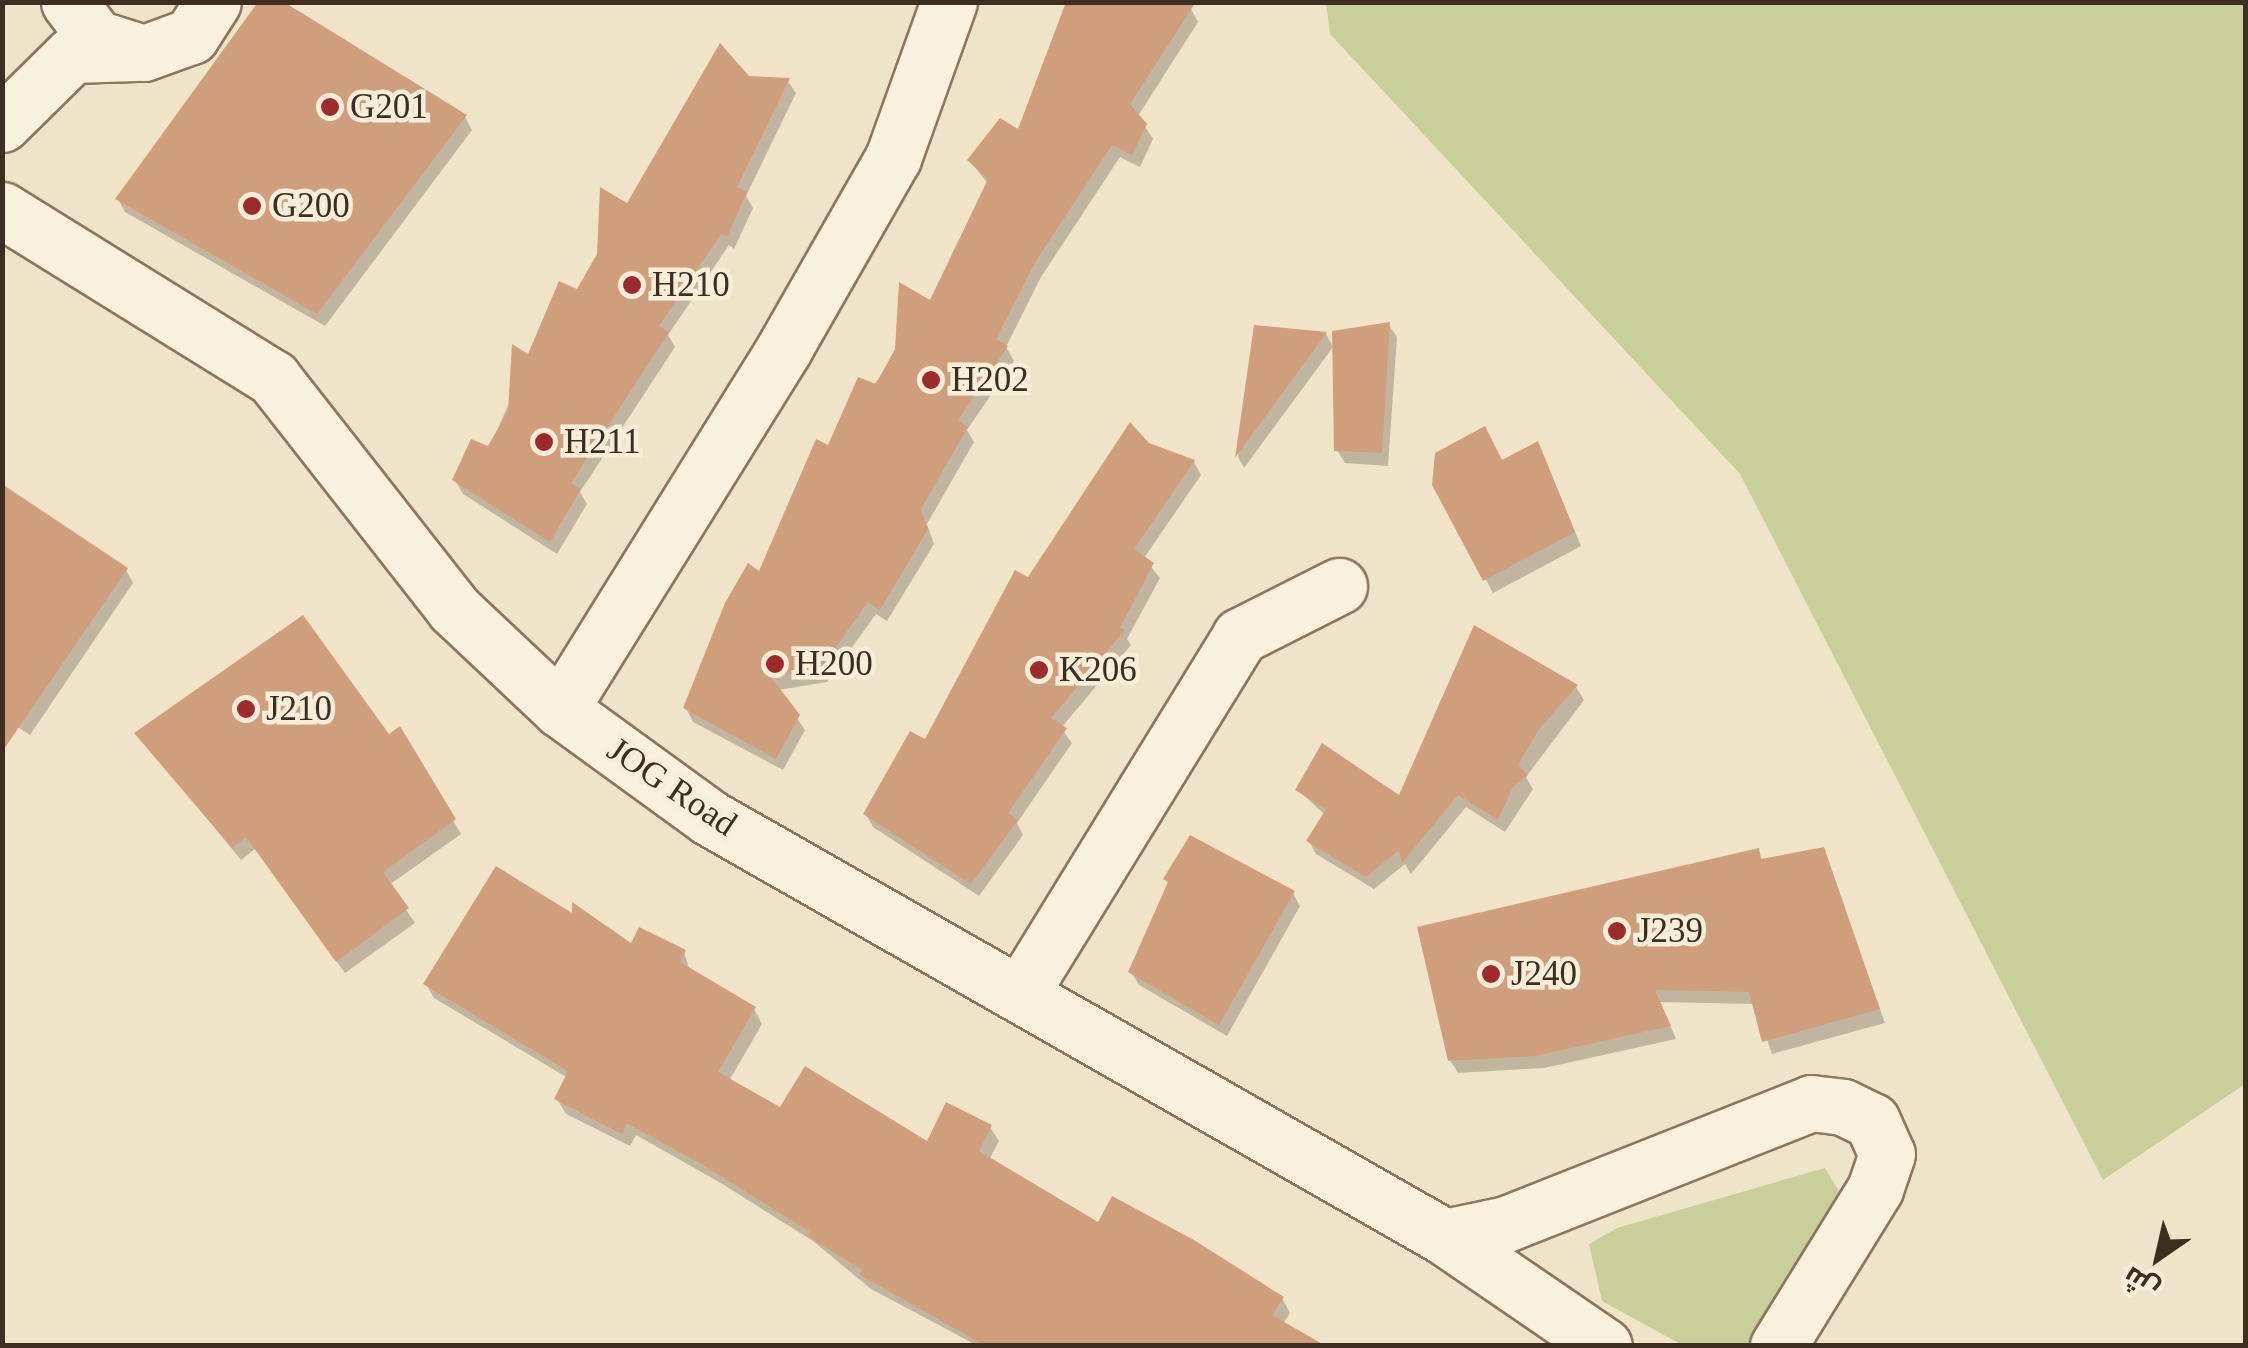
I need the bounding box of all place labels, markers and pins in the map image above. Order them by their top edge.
place label: G201 [350,86,428,128]
marker: G201 [319,96,341,118]
place label: G200 [272,185,350,227]
marker: G200 [241,195,263,217]
place label: H210 [652,264,730,306]
marker: H210 [621,274,643,296]
place label: H202 [951,359,1029,401]
marker: H202 [920,369,942,391]
place label: H211 [564,421,640,463]
marker: H211 [533,431,555,453]
place label: H200 [795,643,873,685]
place label: K206 [1059,649,1137,691]
marker: H200 [764,653,786,675]
marker: K206 [1028,659,1050,681]
place label: J210 [266,688,332,730]
marker: J210 [235,698,257,720]
place label: J239 [1637,910,1703,952]
marker: J239 [1606,920,1628,942]
place label: J240 [1511,953,1577,995]
marker: J240 [1480,963,1502,985]

